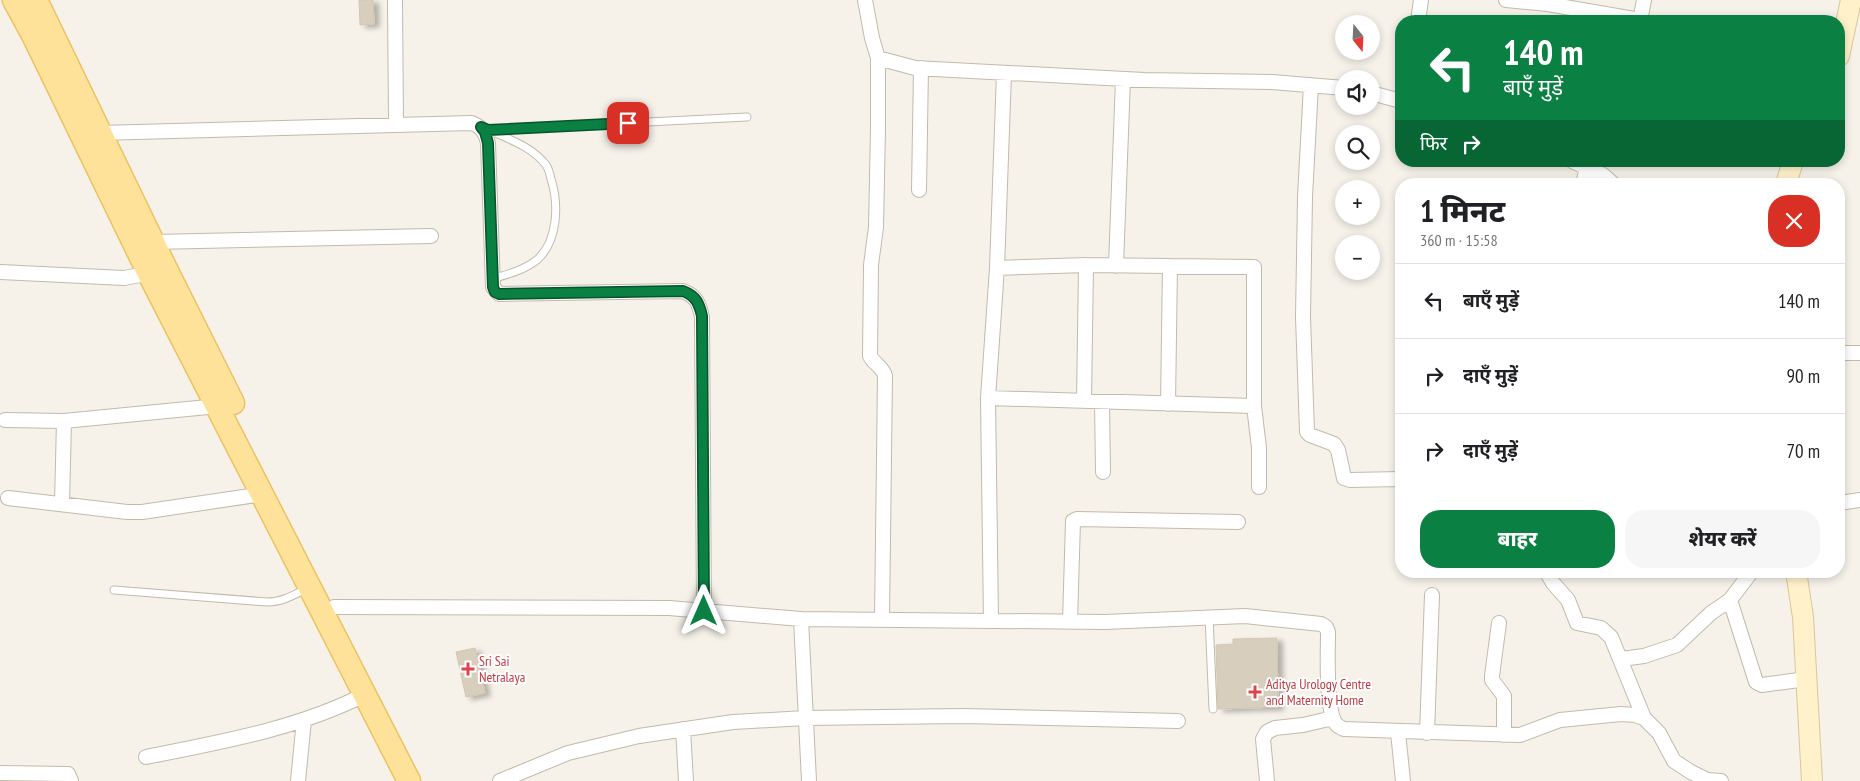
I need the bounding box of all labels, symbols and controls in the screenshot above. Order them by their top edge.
north arrow [1335,15,1380,60]
map controls [1335,15,1380,280]
text: 140 m [1503,29,1584,75]
icon: left [1420,35,1485,100]
button: sound [1335,70,1380,115]
text: बाएँ मुड़ें [1503,73,1563,101]
pin [607,102,649,144]
icon: arrive [614,109,642,137]
button: search [1335,125,1380,170]
icon: right [1457,130,1485,158]
text: फिर [1420,131,1447,155]
button: + [1335,180,1380,225]
text: 1 मिनट [1420,191,1505,230]
button: close [1768,195,1820,247]
text: 360 m · 15:58 [1420,230,1498,250]
button: − [1335,235,1380,280]
icon: left [1420,287,1448,315]
text: बाएँ मुड़ें [1463,288,1519,312]
text: 140 m [1778,289,1820,313]
icon: right [1420,362,1448,390]
text: दाएँ मुड़ें [1463,363,1518,387]
text: 90 m [1787,364,1820,388]
icon: right [1420,437,1448,465]
text: दाएँ मुड़ें [1463,438,1518,462]
text: 70 m [1787,439,1820,463]
button: बाहर [1420,510,1615,568]
button: शेयर करें [1625,510,1820,568]
position arrow [677,584,729,636]
place label: Sri Sai Netralaya [479,652,525,686]
marker: Sri Sai Netralaya [461,662,475,676]
place label: Aditya Urology Centre and Maternity Home [1266,675,1371,709]
marker: Aditya Urology Centre and Maternity Home [1248,685,1262,699]

